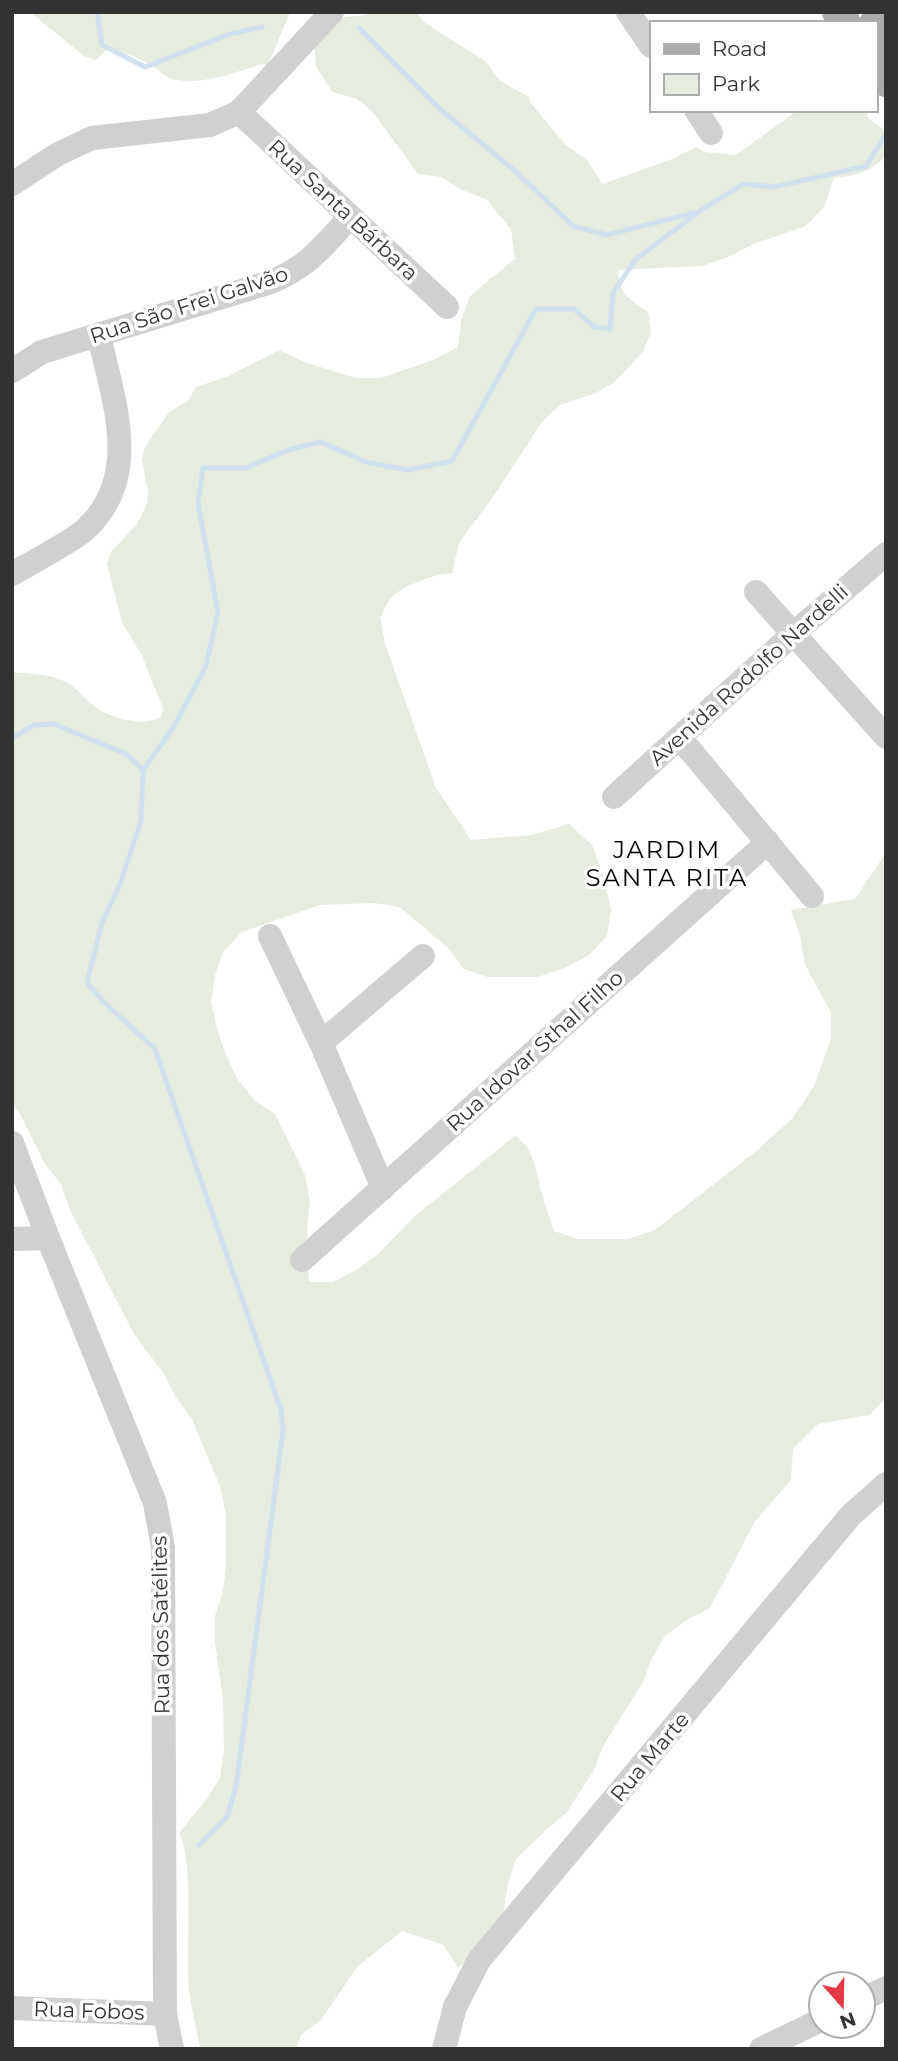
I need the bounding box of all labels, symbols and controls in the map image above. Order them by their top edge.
legend [650,21,877,112]
text: Road [712,36,767,61]
text: Park [712,71,760,96]
street label: Rua Santa Bárbara [263,134,423,286]
street label: Rua São Frei Galvão [87,261,291,348]
street label: Avenida Rodolfo Nardelli [644,579,853,770]
district label: JARDIM SANTA RITA [586,835,748,892]
street label: Rua Idovar Sthal Filho [441,965,628,1137]
street label: Rua dos Satélites [146,1535,175,1715]
street label: Rua Marte [605,1707,694,1807]
north arrow [807,1970,877,2040]
street label: Rua Fobos [33,1996,145,2025]
text: N [836,2007,859,2034]

